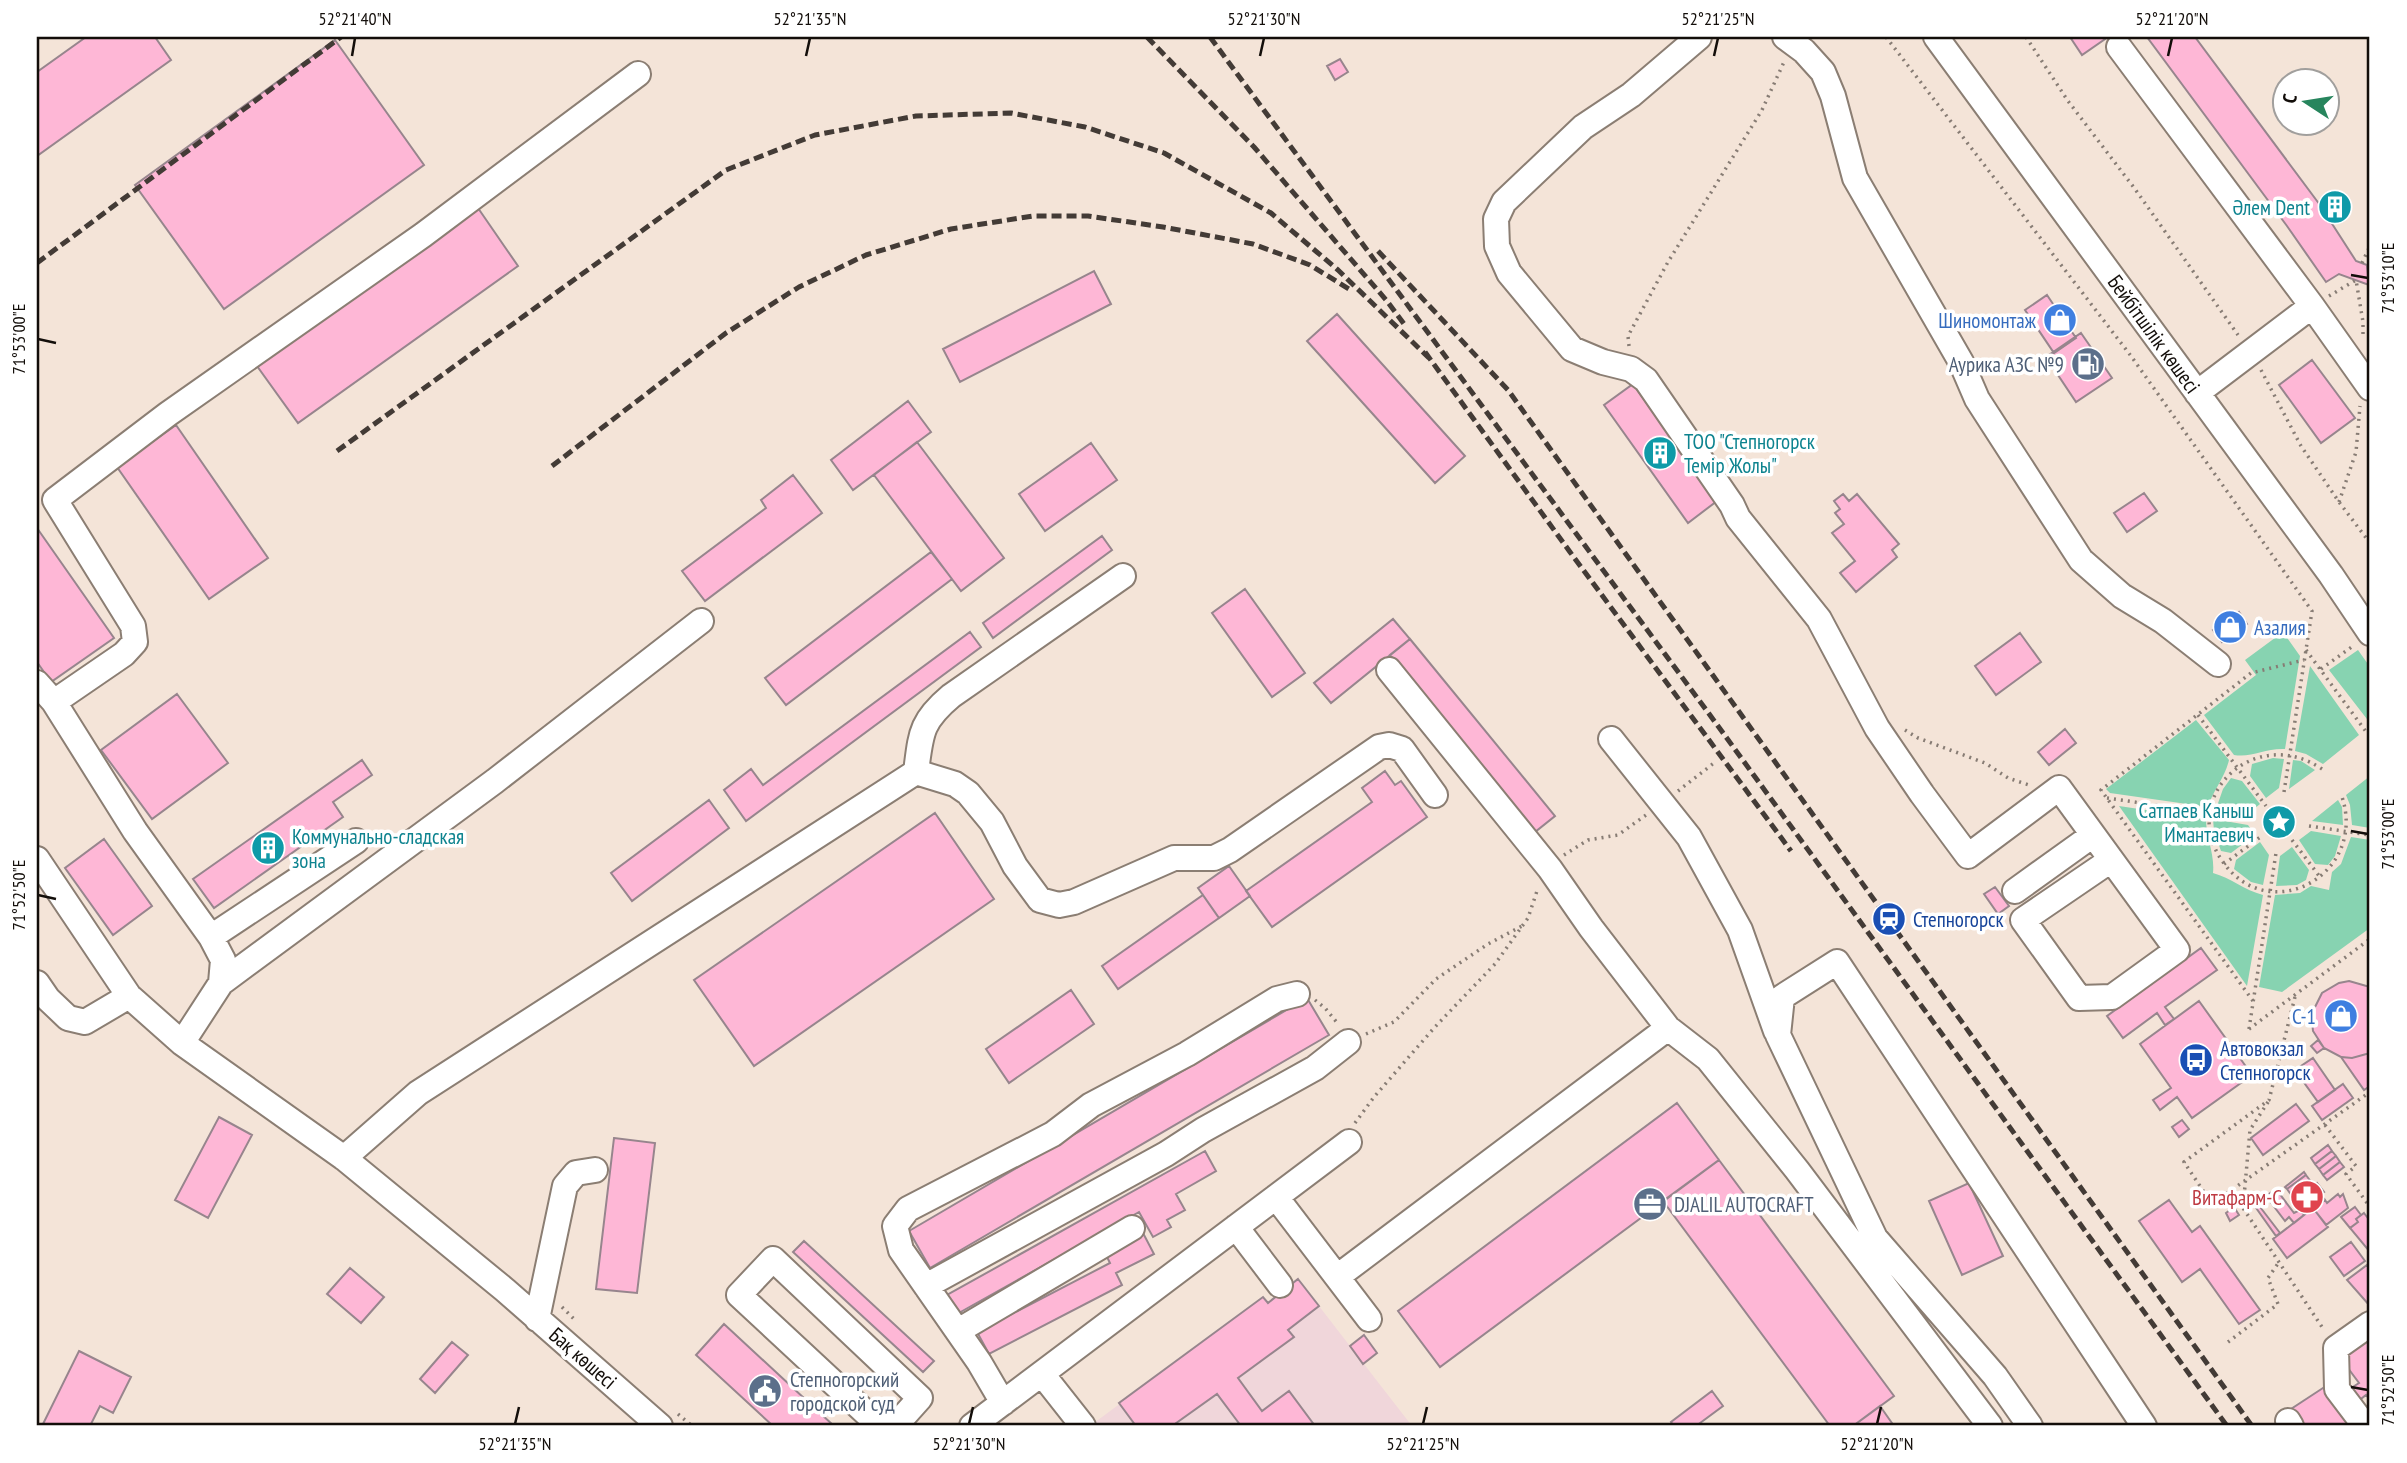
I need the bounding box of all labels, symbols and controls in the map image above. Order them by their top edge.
text: 52°21'40"N [319,7,391,30]
text: 52°21'35"N [774,7,846,30]
text: 52°21'30"N [1228,7,1300,30]
text: 52°21'25"N [1682,7,1754,30]
text: 52°21'20"N [2136,7,2208,30]
north arrow [2270,66,2340,136]
text: С [2277,91,2302,105]
building icon: Әлем Dent [2316,188,2354,226]
place label: Әлем Dent [2232,194,2310,221]
text: 71°53'10"E [2376,243,2399,313]
street label: Бейбітшілік көшесі [2102,269,2206,399]
shop icon: Шиномонтаж [2041,301,2079,339]
text: 71°53'00"E [7,304,30,374]
place label: Шиномонтаж [1938,307,2037,334]
fuel station icon: Аурика АЗС №9 [2069,345,2107,383]
place label: Аурика АЗС №9 [1949,351,2064,378]
place label: ТОО "Степногорск Темiр Жолы" [1684,428,1815,479]
building icon: ТОО "Степногорск Темiр Жолы" [1641,434,1679,472]
shop icon: Азалия [2211,608,2249,646]
place label: Азалия [2254,614,2306,641]
place label: Сатпаев Каныш Имантаевич [2139,797,2254,848]
text: 71°53'00"E [2376,799,2399,869]
place icon: Сатпаев Каныш Имантаевич [2260,803,2298,841]
place label: Коммунально-сладская зона [292,823,464,874]
building icon: Коммунально-сладская зона [249,829,287,867]
text: 71°52'50"E [7,860,30,930]
station icon: Степногорск [1870,900,1908,938]
place label: Степногорск [1913,906,2004,933]
shop icon: C-1 [2322,997,2360,1035]
place label: C-1 [2292,1003,2316,1030]
place label: Автовокзал Степногорск [2220,1035,2311,1086]
bus stop icon: Автовокзал Степногорск [2177,1041,2215,1079]
pharmacy icon: Витафарм-С [2288,1178,2326,1216]
place label: Витафарм-С [2192,1184,2282,1211]
office icon: DJALIL AUTOCRAFT [1631,1185,1669,1223]
place label: DJALIL AUTOCRAFT [1674,1191,1814,1218]
street label: Бақ көшесі [544,1321,622,1395]
text: 71°52'50"E [2376,1355,2399,1425]
place label: Степногорский городской суд [790,1366,899,1417]
public building icon: Степногорский городской суд [746,1372,784,1410]
text: 52°21'35"N [479,1432,551,1455]
text: 52°21'30"N [933,1432,1005,1455]
text: 52°21'25"N [1387,1432,1459,1455]
text: 52°21'20"N [1841,1432,1913,1455]

